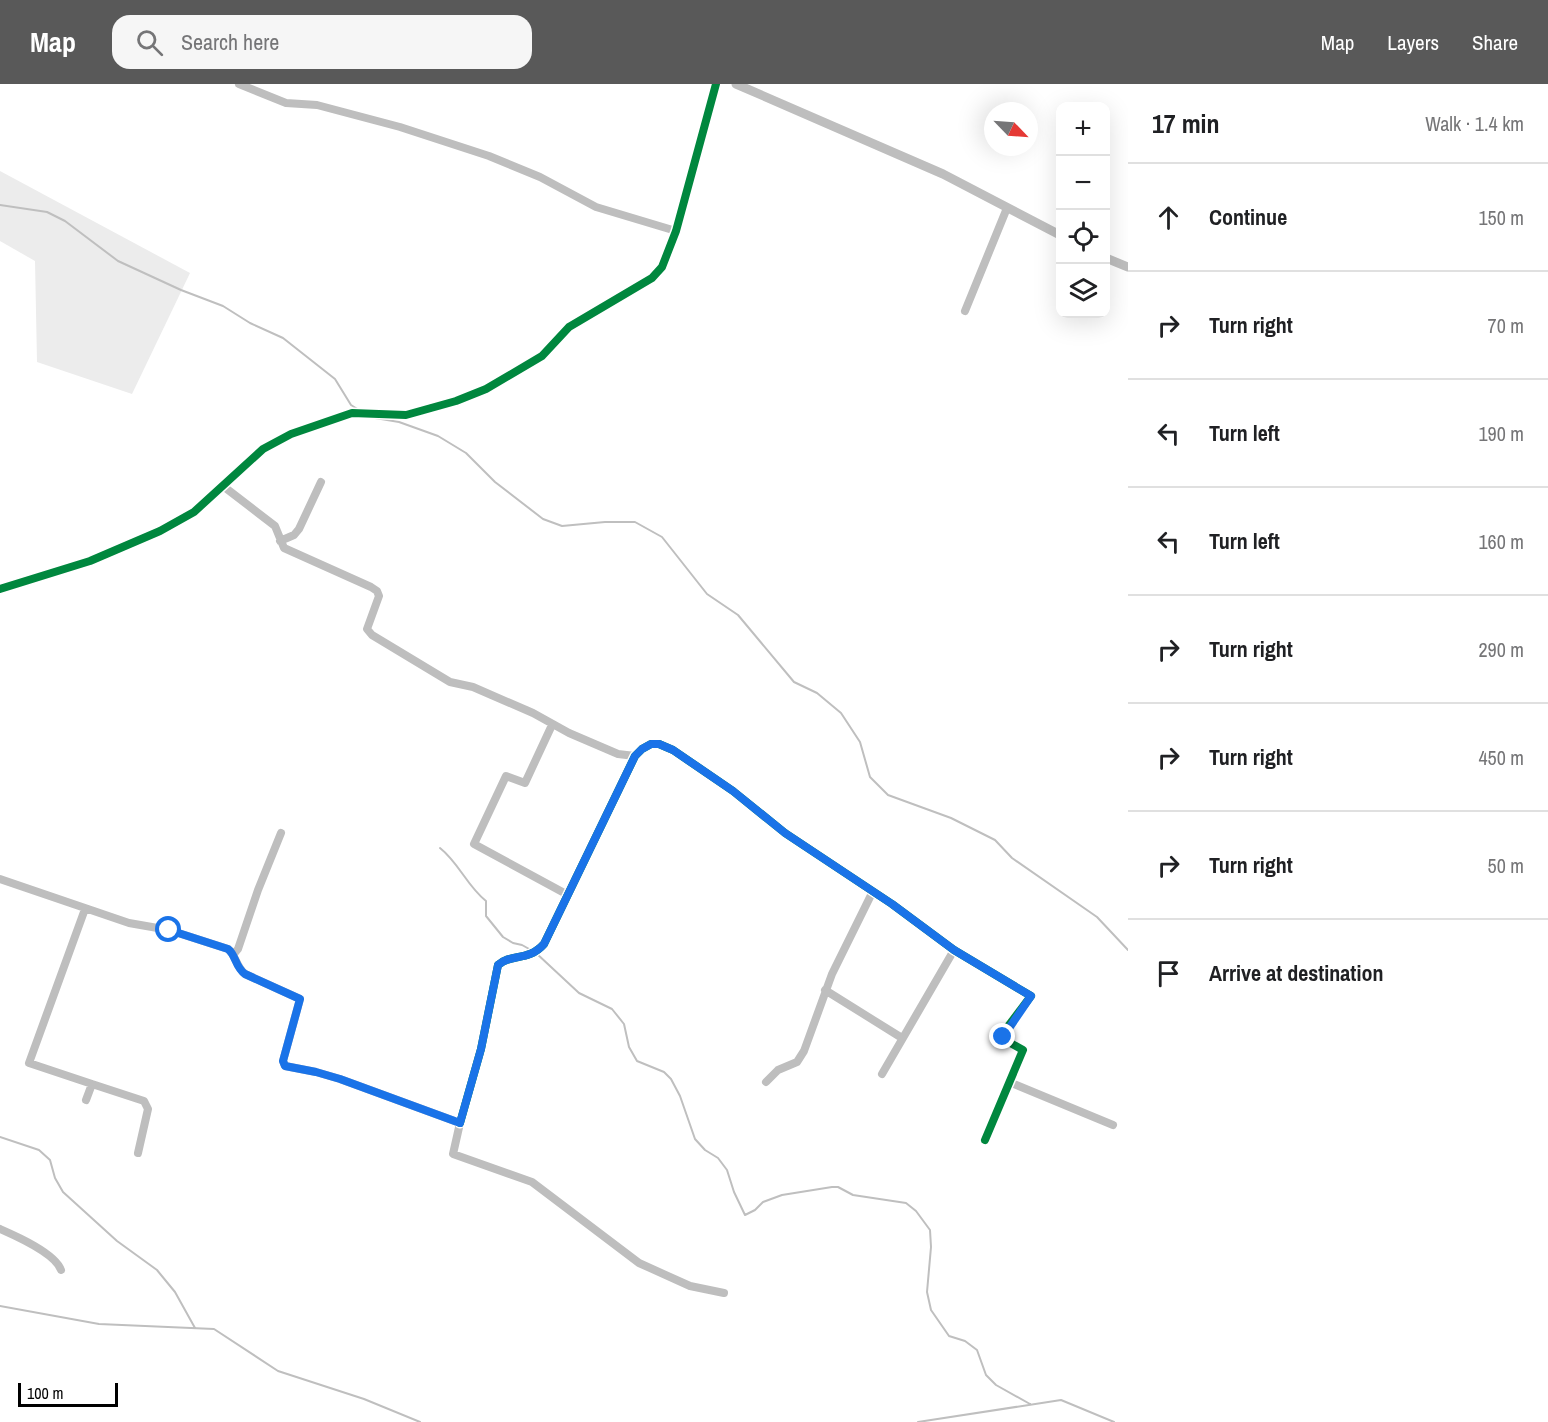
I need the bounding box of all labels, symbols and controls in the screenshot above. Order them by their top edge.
search box [112,15,532,69]
text: Map [30,23,76,61]
icon: search [133,26,166,59]
text: Search here [181,27,279,57]
text: Map [1321,28,1354,57]
text: Layers [1387,28,1439,57]
text: Share [1472,28,1518,57]
north arrow [984,102,1038,156]
map controls [1056,102,1110,318]
button: + [1056,102,1110,156]
text: 17 min [1152,106,1220,141]
text: Walk · 1.4 km [1425,110,1524,137]
button: − [1056,156,1110,210]
icon: ahead [1152,201,1185,234]
text: Continue [1209,202,1287,232]
text: 150 m [1478,204,1524,231]
button: locate [1056,210,1110,264]
button: layers [1056,264,1110,318]
icon: right [1152,309,1185,342]
text: Turn right [1209,310,1293,340]
text: 70 m [1488,312,1524,339]
icon: left [1152,417,1185,450]
text: Turn left [1209,418,1280,448]
text: 190 m [1478,420,1524,447]
icon: left [1152,525,1185,558]
text: Turn left [1209,526,1280,556]
text: 160 m [1478,528,1524,555]
icon: right [1152,633,1185,666]
text: Turn right [1209,634,1293,664]
text: 290 m [1478,636,1524,663]
icon: right [1152,741,1185,774]
text: Turn right [1209,742,1293,772]
text: 450 m [1478,744,1524,771]
icon: right [1152,849,1185,882]
text: Turn right [1209,850,1293,880]
text: 50 m [1488,852,1524,879]
route start [155,916,181,942]
icon: arrive [1152,957,1185,990]
text: Arrive at destination [1209,958,1383,988]
route end [989,1023,1015,1049]
scale bar [18,1380,118,1408]
text: 100 m [27,1382,63,1404]

